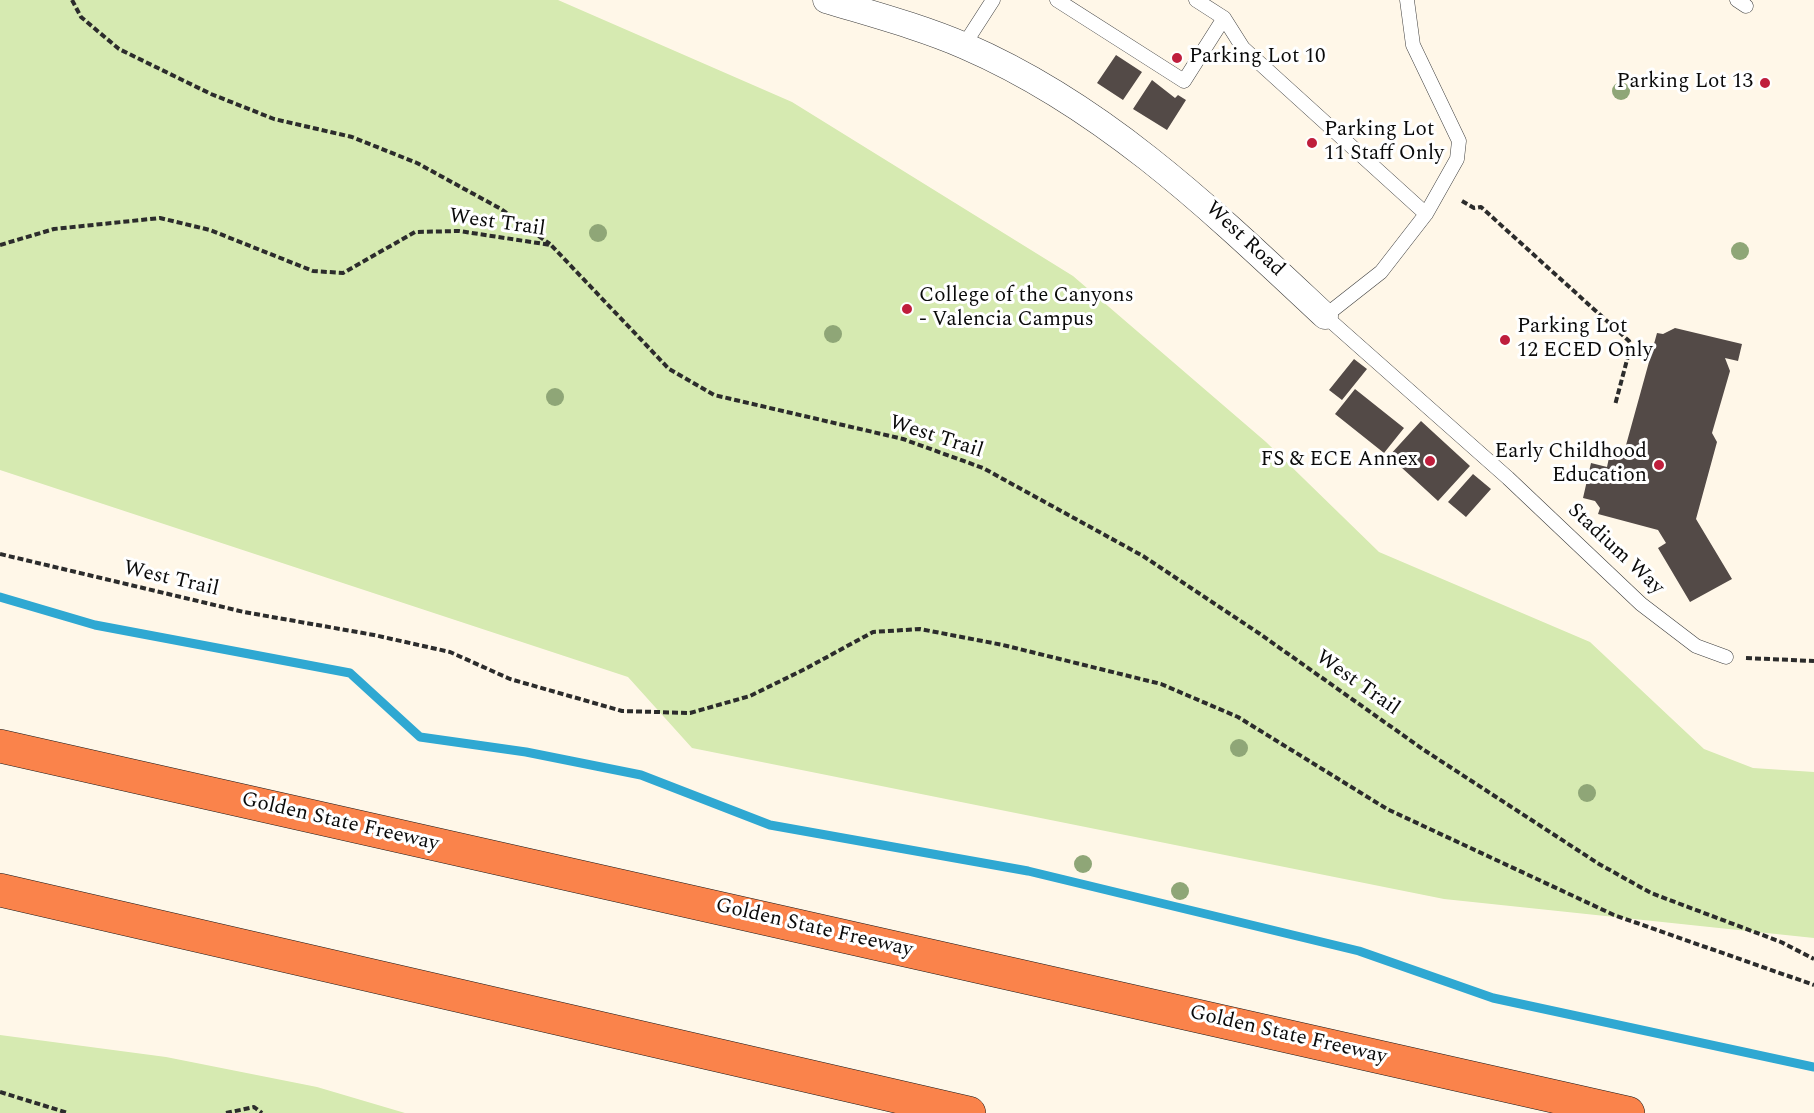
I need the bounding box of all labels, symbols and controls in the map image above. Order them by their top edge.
place label: Parking Lot 10 [1189,45,1326,71]
marker: Parking Lot 10 [1170,51,1184,65]
place label: Parking Lot 13 [1616,70,1753,96]
marker: Parking Lot 13 [1758,76,1772,90]
place label: Parking Lot 11 Staff Only [1324,118,1444,168]
marker: Parking Lot 11 Staff Only [1305,136,1319,150]
street label: West Road [1199,197,1289,283]
street label: West Trail [447,205,547,243]
place label: College of the Canyons - Valencia Campus [919,284,1134,334]
marker: College of the Canyons - Valencia Campus [900,302,914,316]
place label: Parking Lot 12 ECED Only [1517,315,1653,365]
marker: Parking Lot 12 ECED Only [1498,333,1512,347]
street label: West Trail [886,411,986,465]
place label: Early Childhood Education [1494,440,1647,490]
place label: FS & ECE Annex [1260,448,1418,474]
marker: FS & ECE Annex [1423,454,1437,468]
marker: Early Childhood Education [1652,458,1666,472]
street label: Stadium Way [1561,499,1669,601]
street label: West Trail [121,557,221,603]
street label: West Trail [1310,646,1404,722]
street label: Golden State Freeway [239,788,441,858]
street label: Golden State Freeway [713,894,915,964]
street label: Golden State Freeway [1187,1001,1389,1071]

